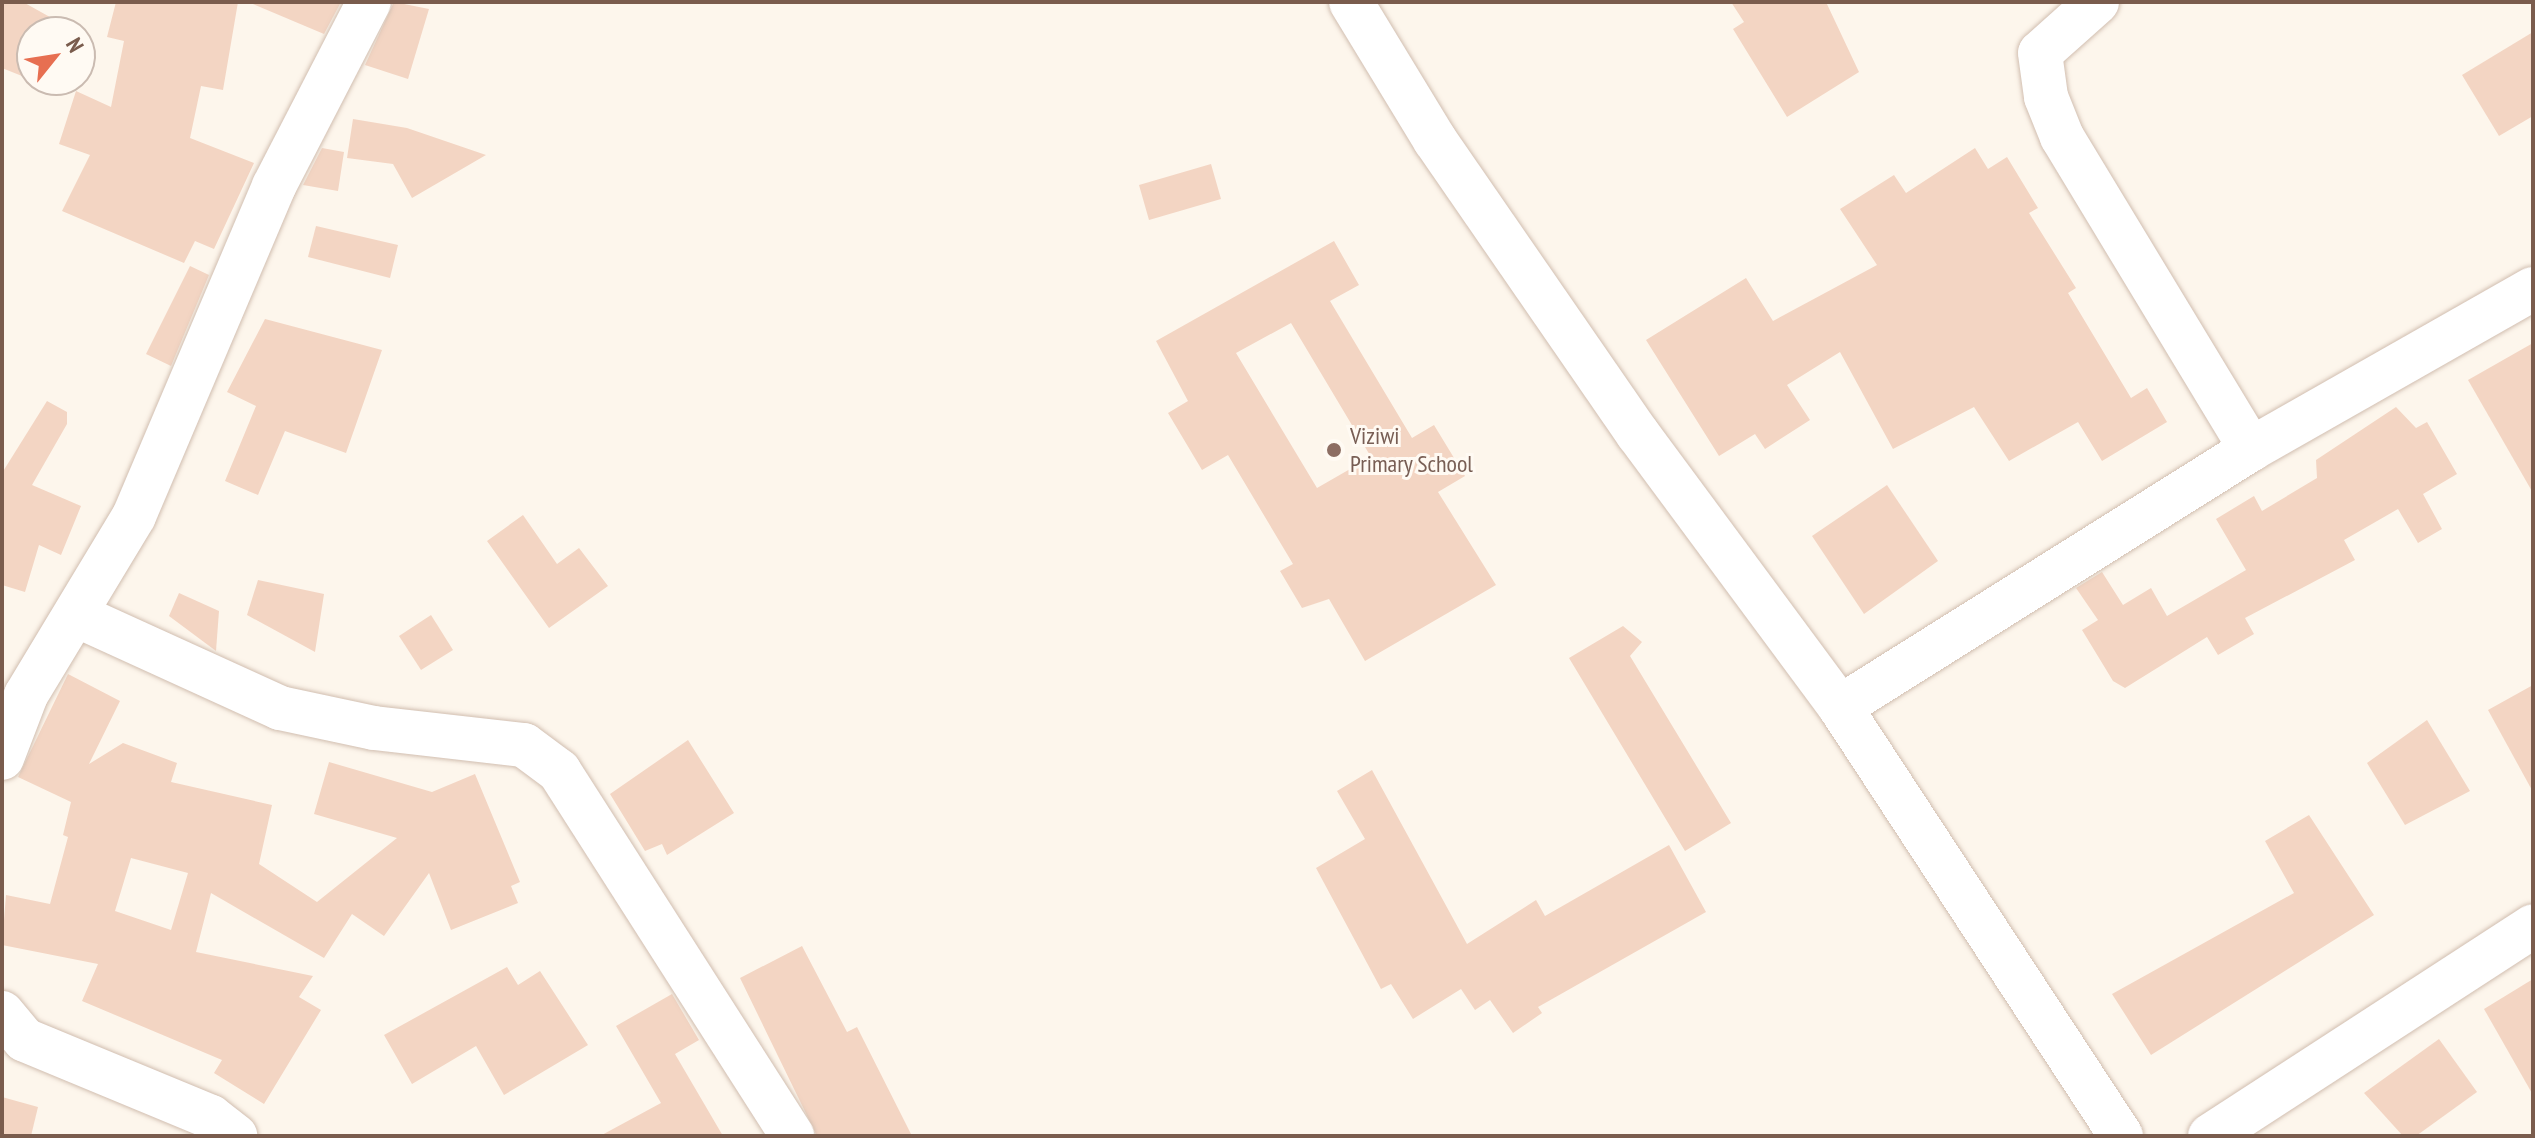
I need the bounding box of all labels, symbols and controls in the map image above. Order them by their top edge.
north arrow [16,16,96,96]
text: N [60,33,90,57]
place label: Viziwi Primary School [1350,422,1474,478]
marker: Viziwi Primary School [1325,441,1343,459]

